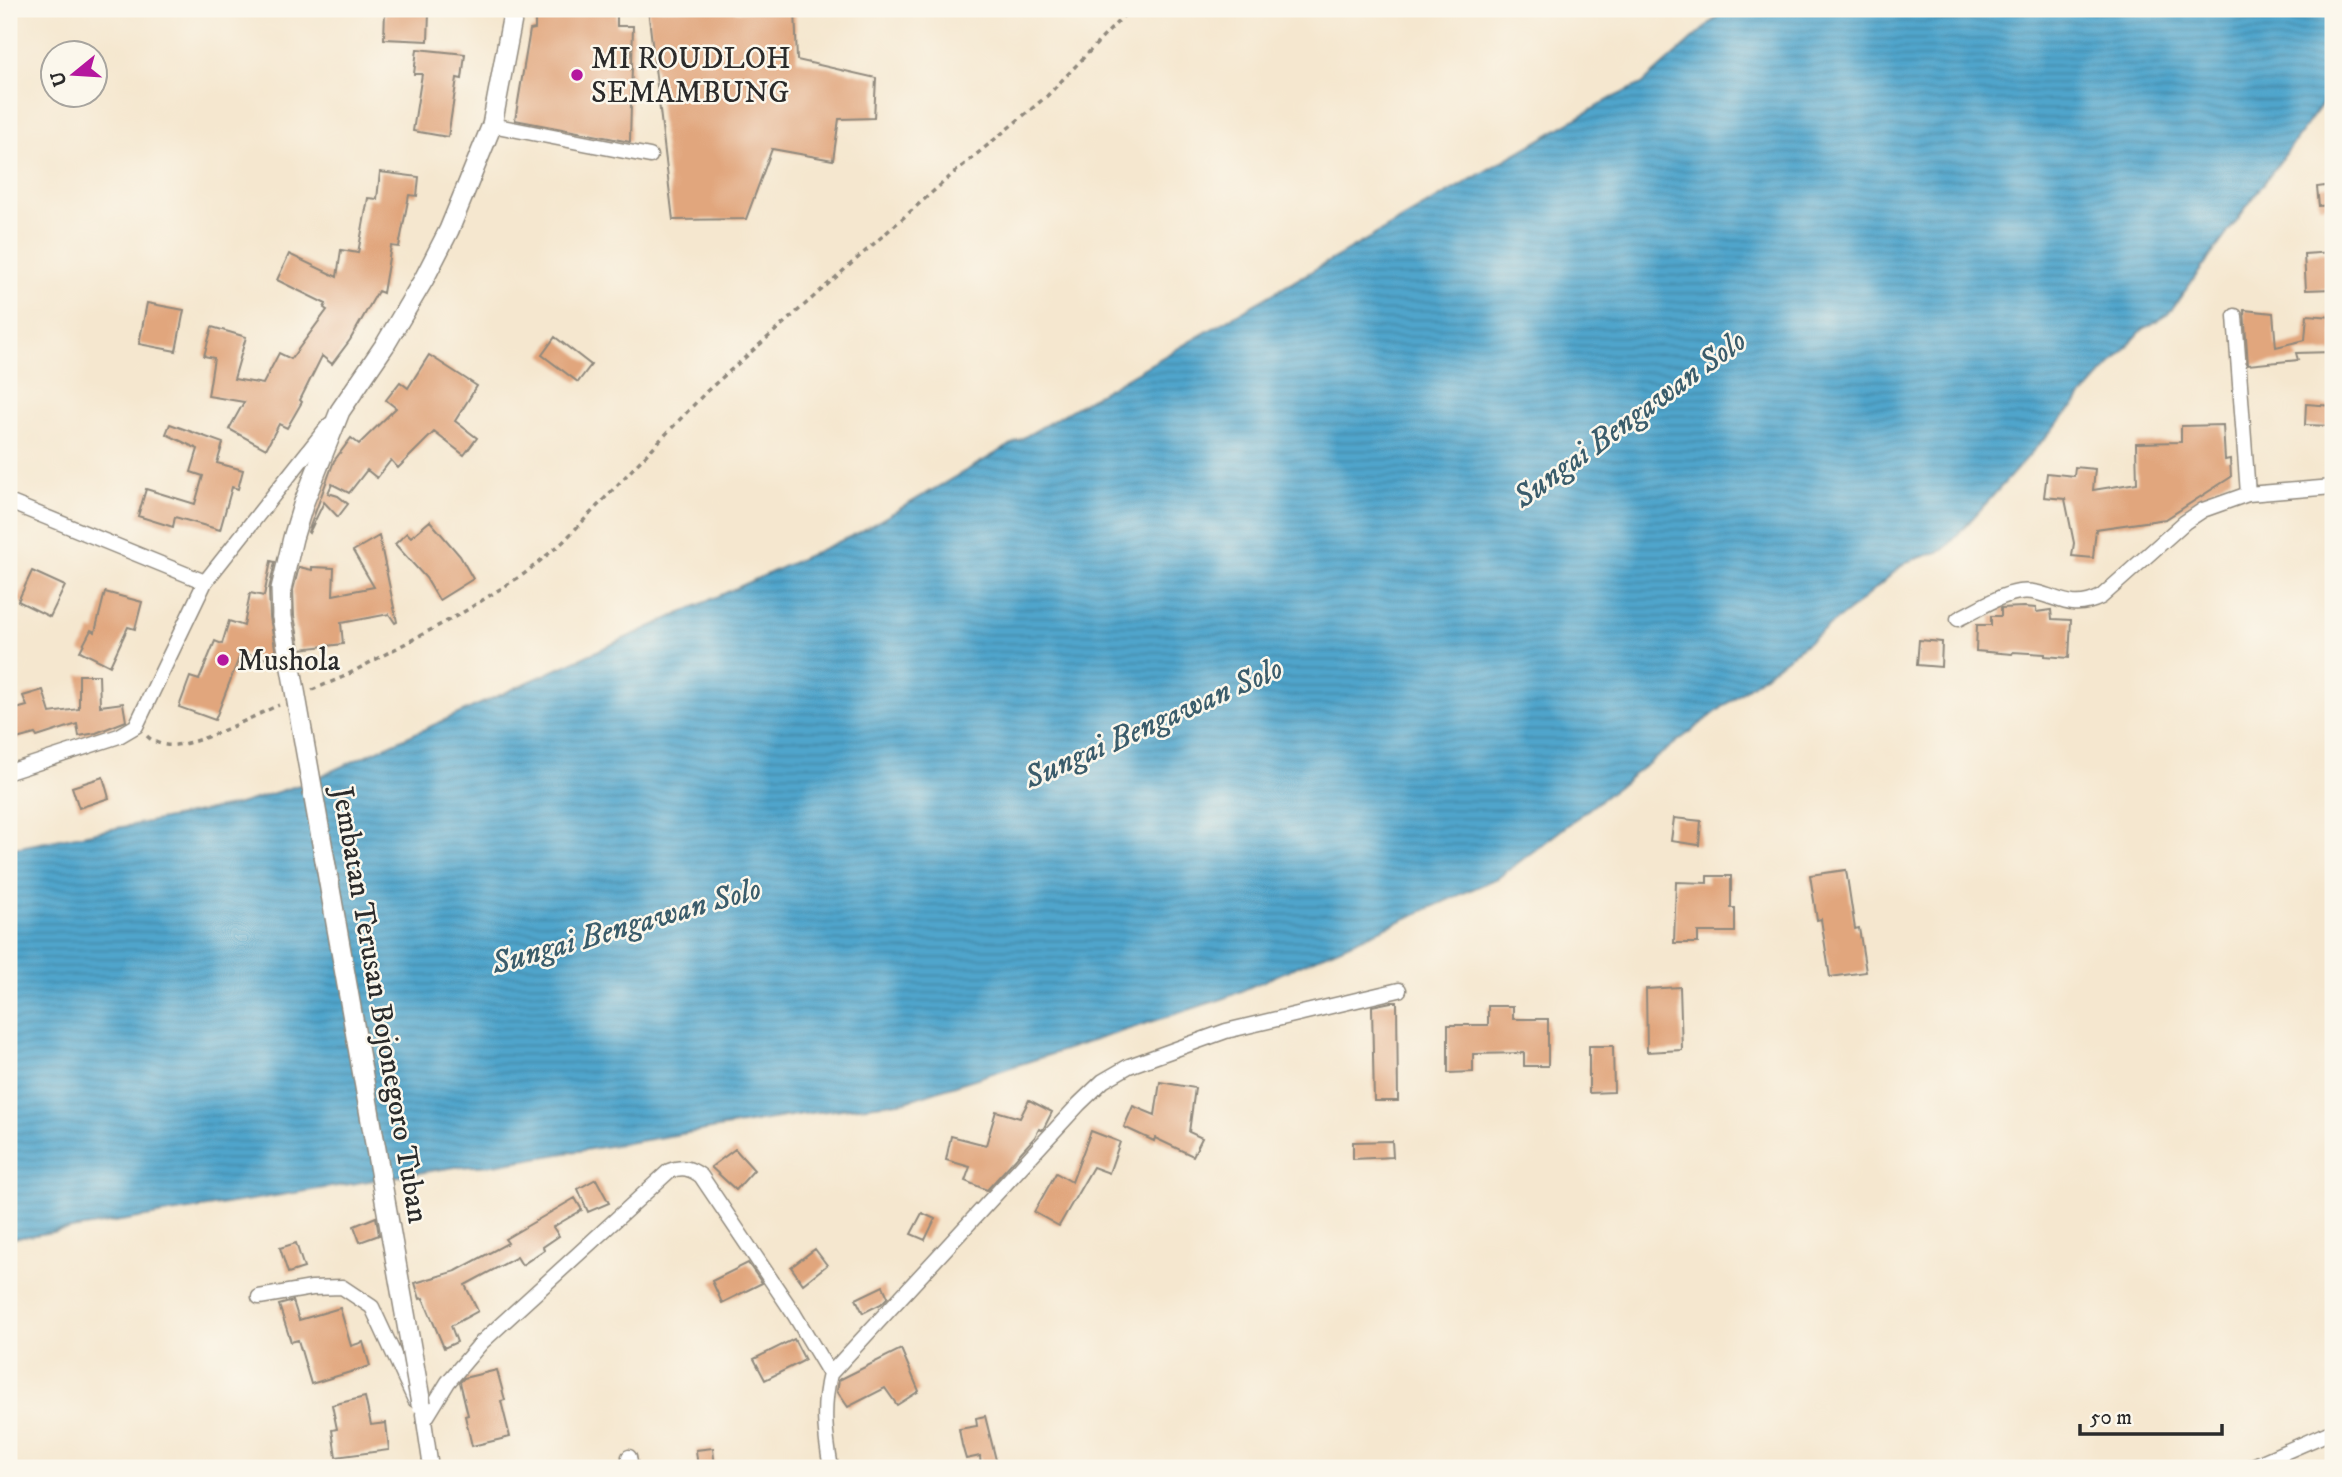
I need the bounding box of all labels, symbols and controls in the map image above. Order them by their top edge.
north arrow [38,38,108,108]
place label: MI ROUDLOH SEMAMBUNG [591,41,791,112]
marker: MI ROUDLOH SEMAMBUNG [569,67,585,83]
text: U [46,68,72,89]
water label: Sungai Bengawan Solo [1505,321,1755,518]
place label: Mushola [237,643,341,680]
water label: Sungai Bengawan Solo [1017,649,1289,799]
marker: Mushola [215,652,231,668]
street label: Jembatan Terusan Bojonegoro Tuban [322,781,436,1227]
water label: Sungai Bengawan Solo [486,869,766,985]
scale bar [2080,1393,2221,1437]
text: 50 m [2090,1405,2132,1431]

